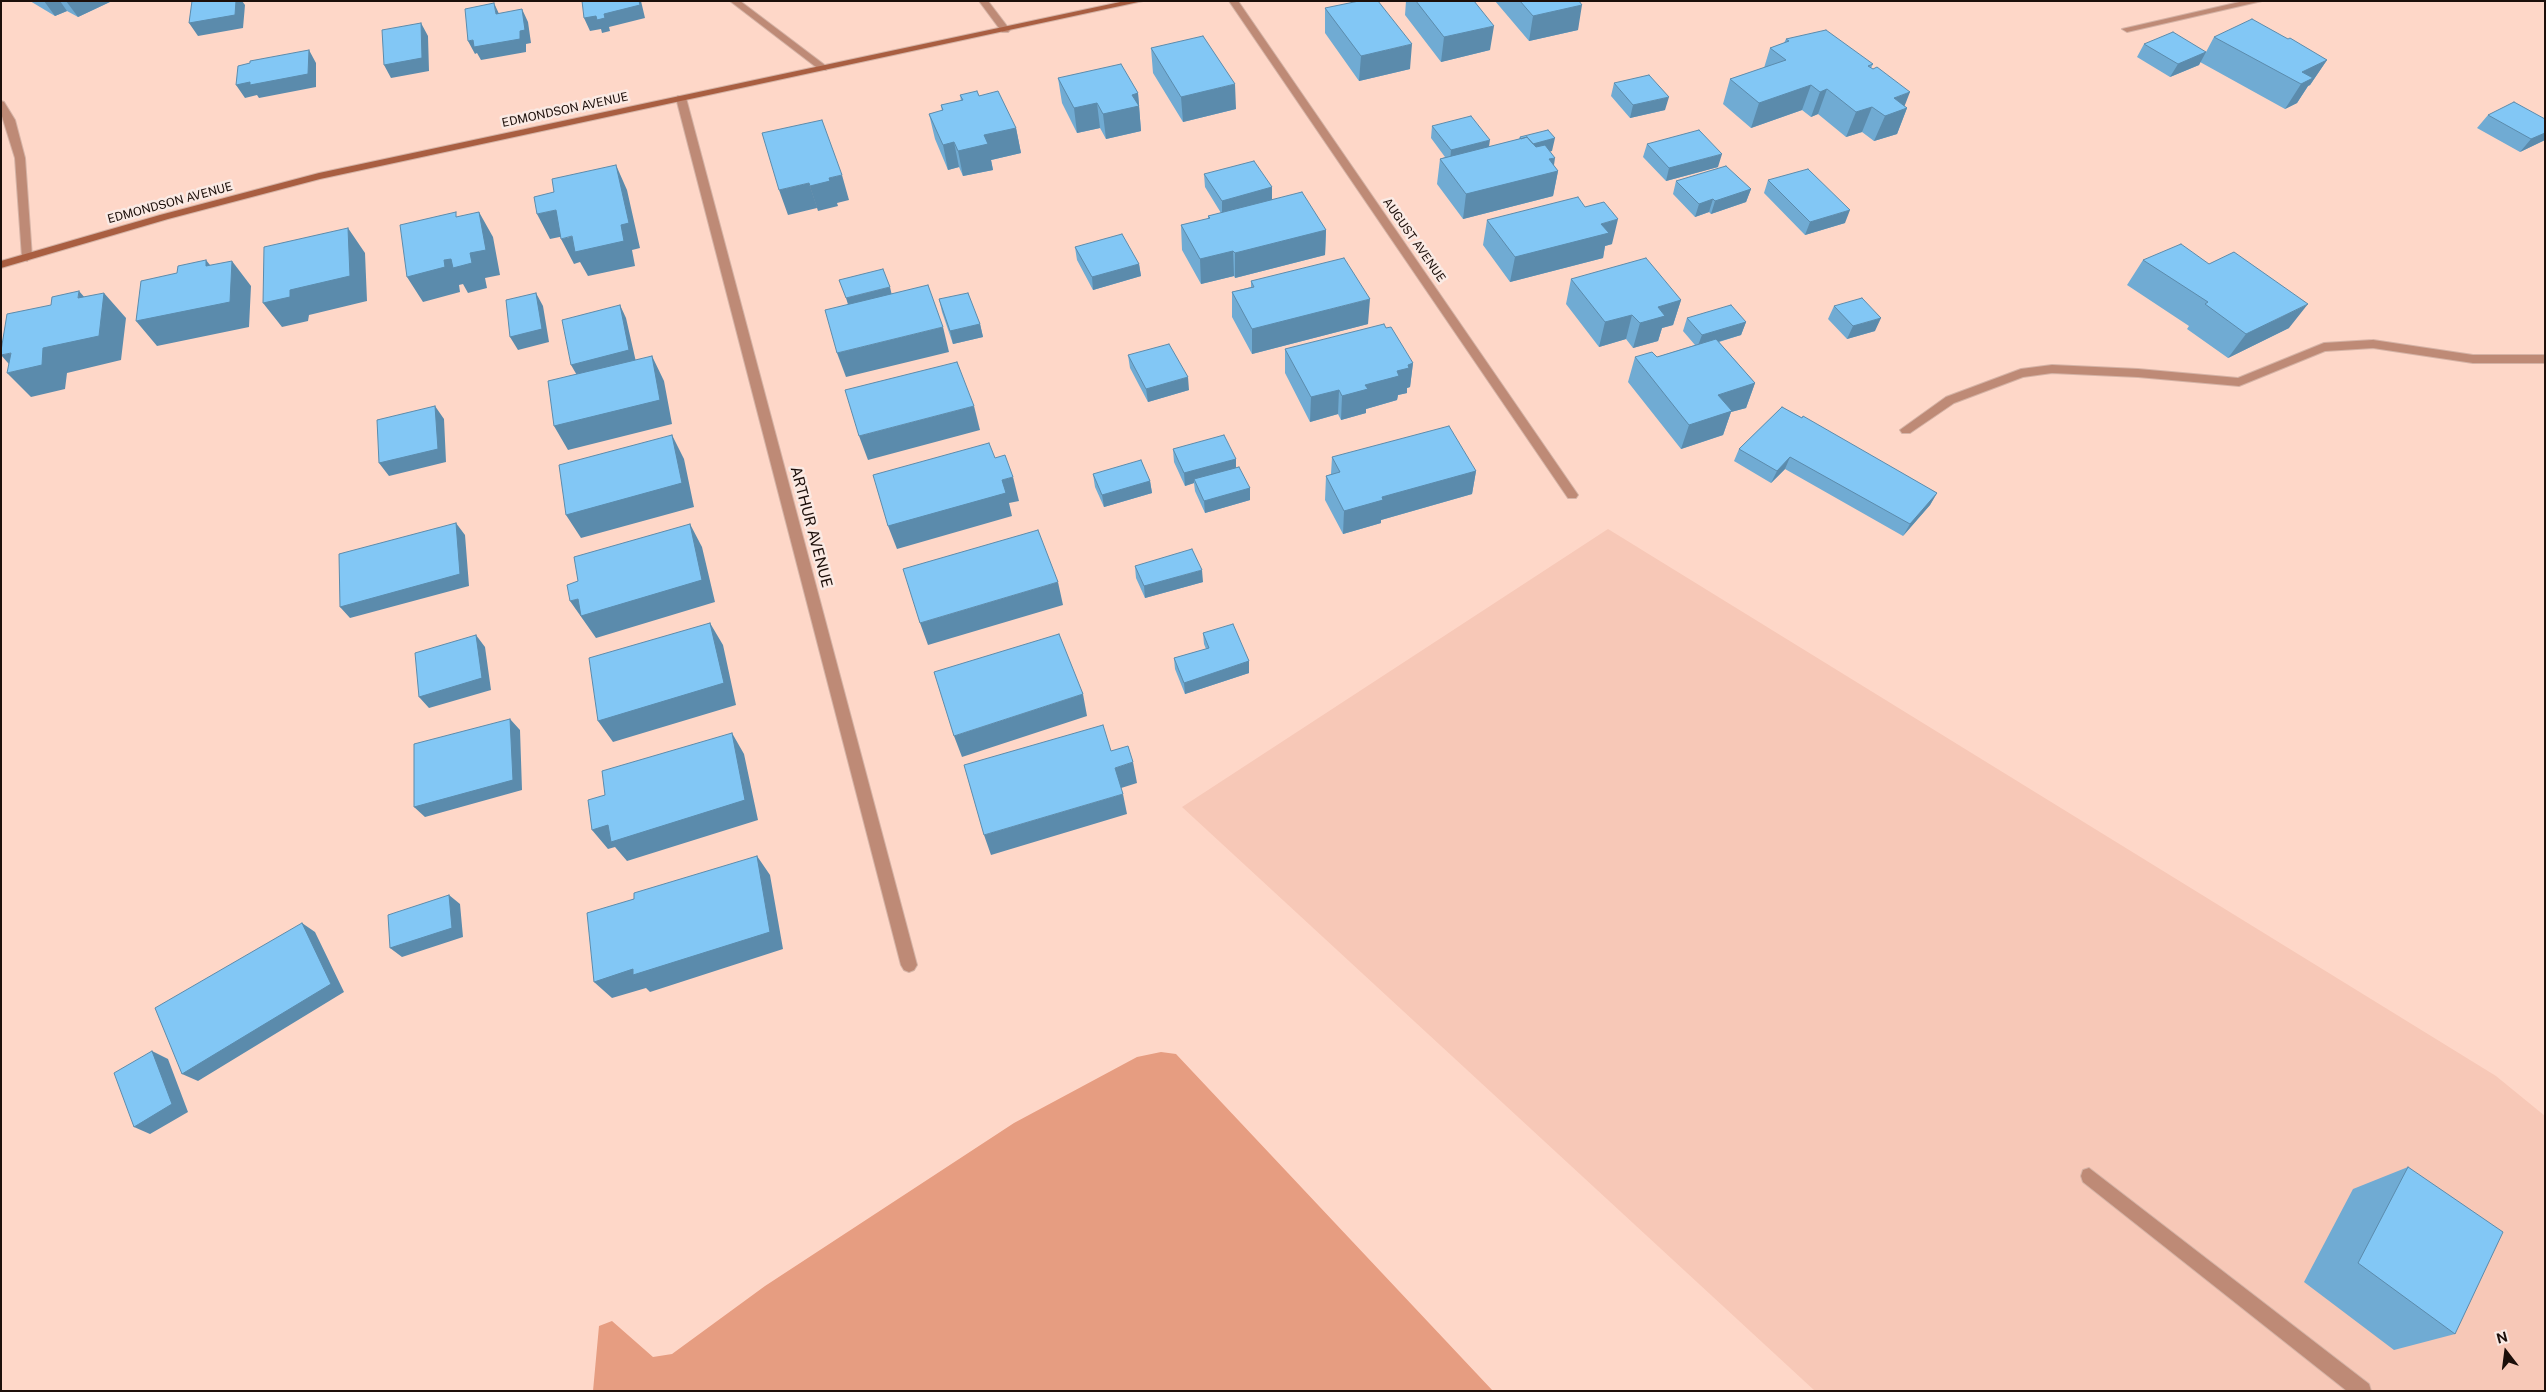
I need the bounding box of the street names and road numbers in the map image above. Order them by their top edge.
street label: EDMONDSON AVENUE [501,90,629,130]
street label: EDMONDSON AVENUE [106,179,234,227]
street label: AUGUST AVENUE [1380,195,1448,285]
street label: ARTHUR AVENUE [786,464,836,590]

